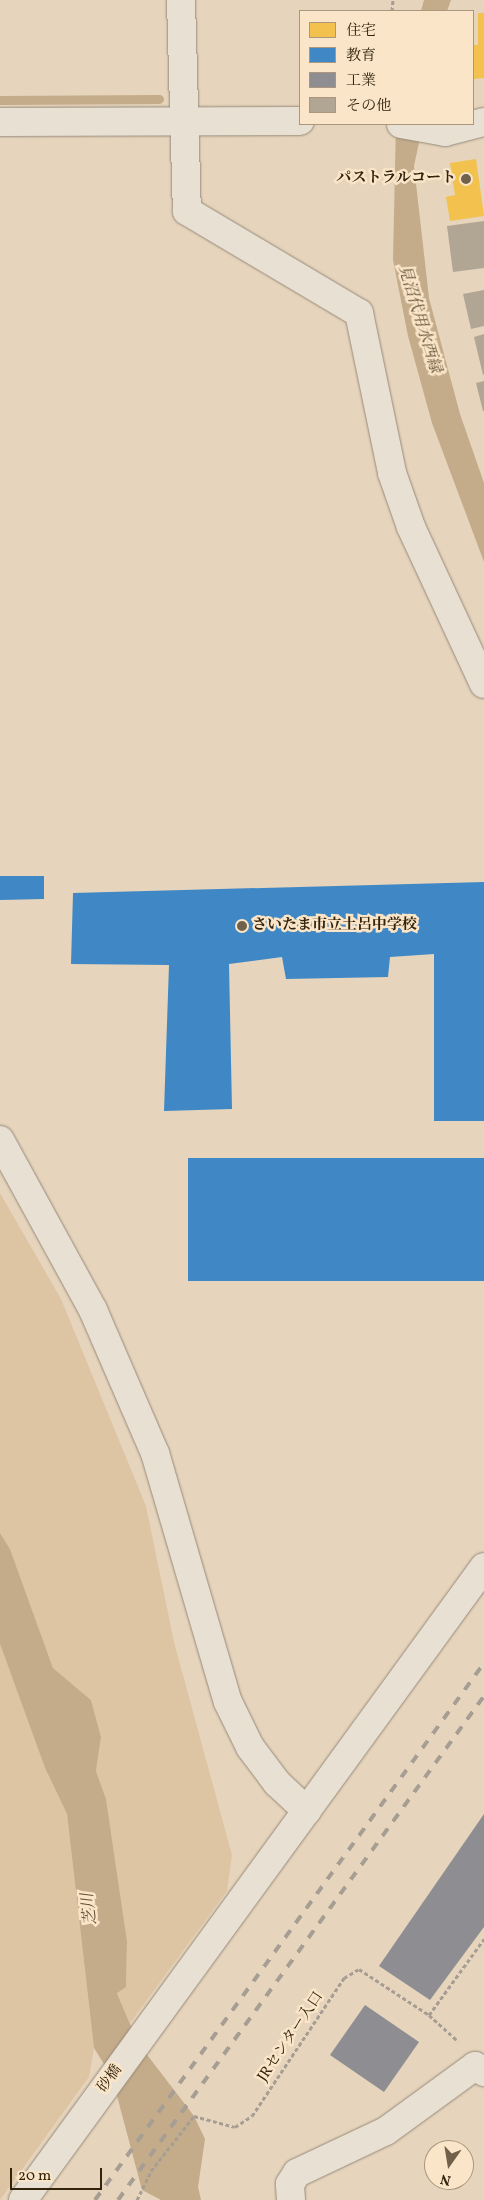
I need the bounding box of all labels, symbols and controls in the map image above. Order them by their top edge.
legend [299,10,474,125]
text: 住宅 [346,21,376,42]
text: 教育 [346,46,376,67]
text: 工業 [346,71,376,92]
text: その他 [346,96,391,117]
place label: パストラルコート [336,170,456,188]
marker: パストラルコート [460,173,472,185]
water label: 見沼代用水西縁 [393,263,445,375]
place label: さいたま市立土呂中学校 [252,917,417,935]
marker: さいたま市立土呂中学校 [236,920,248,932]
water label: 芝川 [79,1892,101,1926]
street label: JRセンター入口 [254,1988,328,2086]
street label: 砂橋 [94,2062,126,2096]
north arrow [424,2140,474,2190]
scale bar [12,2158,105,2190]
text: 20 m [18,2166,51,2187]
text: N [439,2169,453,2190]

